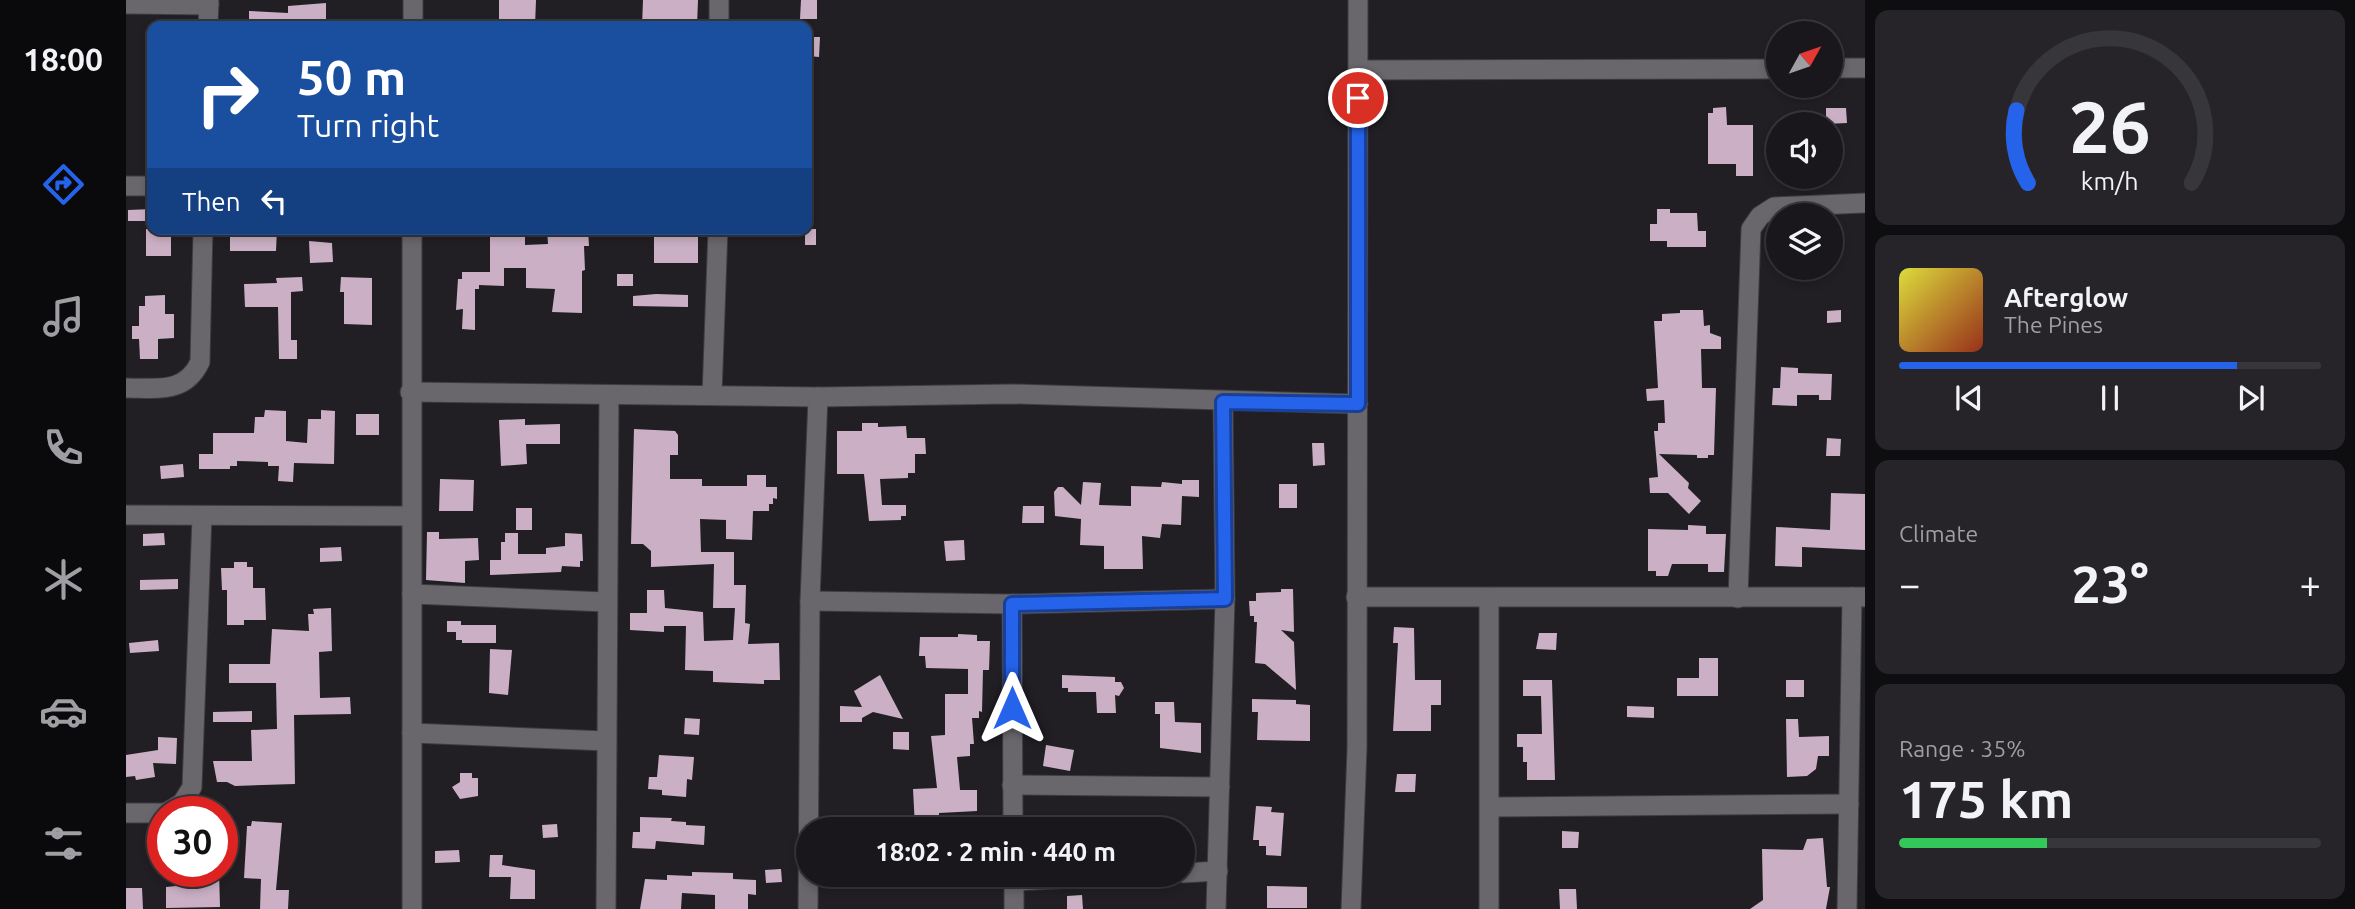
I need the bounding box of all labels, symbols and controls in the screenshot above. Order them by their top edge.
north arrow [1766,21,1843,98]
map controls [1766,21,1843,280]
text: 18:00 [23,41,103,77]
icon: right [182,49,273,140]
text: 50 m [297,49,406,104]
pin [1328,68,1388,128]
icon: arrive [1339,79,1377,117]
text: 26 [2069,86,2151,168]
text: Turn right [297,107,439,143]
button: sound [1766,112,1843,189]
icon: directions [39,160,88,209]
text: km/h [2081,167,2139,195]
icon: left [255,182,293,220]
text: Then [182,187,241,216]
button: layers [1766,203,1843,280]
text: Afterglow [2004,283,2128,312]
icon: music [39,292,88,341]
text: The Pines [2004,312,2103,337]
icon: previous [1950,379,1988,417]
icon: pause [2091,379,2129,417]
icon: next [2232,379,2270,417]
icon: phone [39,423,88,472]
text: Climate [1899,521,1978,546]
icon: climate [39,555,88,604]
text: 23° [2071,555,2149,613]
text: − [1899,563,1920,605]
text: + [2300,563,2321,605]
position arrow [975,671,1049,745]
icon: car [39,687,88,736]
text: Range · 35% [1899,736,2026,761]
text: 175 km [1899,770,2073,828]
speed limit sign: 30 [147,796,238,887]
icon: filters [39,819,88,868]
text: 18:02 · 2 min · 440 m [875,837,1116,866]

